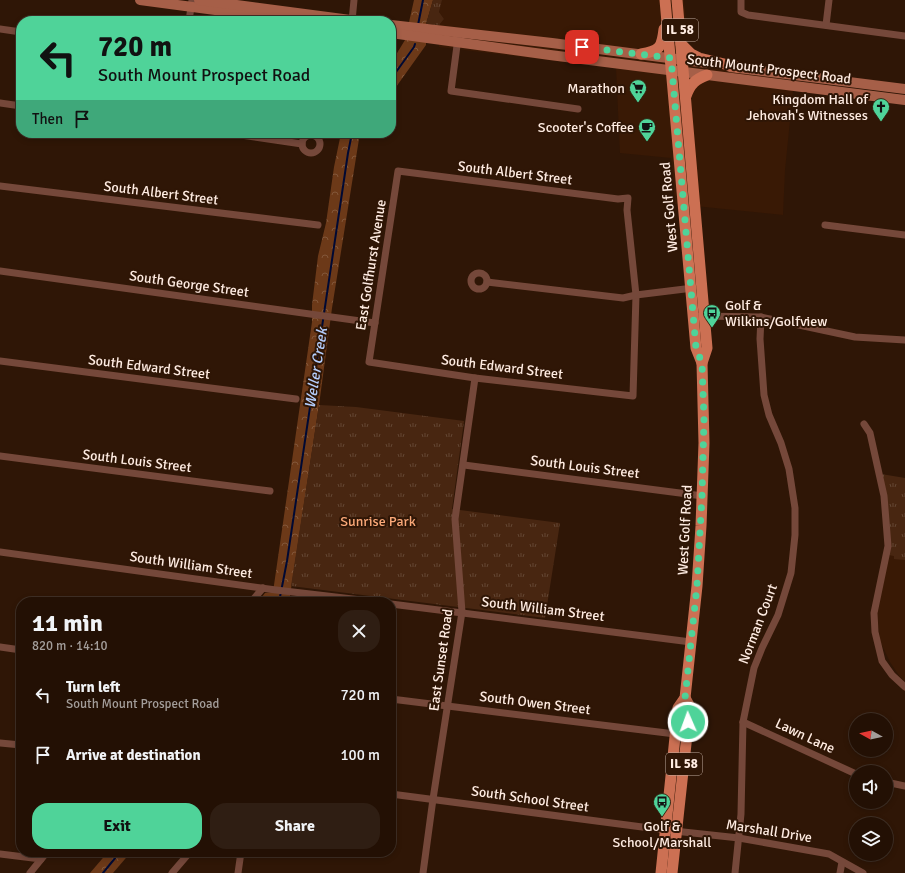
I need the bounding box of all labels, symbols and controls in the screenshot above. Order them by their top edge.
road number: IL 58 [662,19,698,41]
text: 720 m [98,30,172,64]
pin [565,30,599,64]
icon: left [32,32,84,84]
icon: arrive [571,36,593,58]
street label: South Mount Prospect Road [686,50,852,88]
text: South Mount Prospect Road [98,64,310,86]
supermarket icon: Marathon [628,78,648,103]
place label: Marathon [567,80,625,97]
place label: Kingdom Hall of Jehovah's Witnesses [746,91,869,124]
church icon: Kingdom Hall of Jehovah's Witnesses [871,97,891,122]
icon: arrive [71,108,93,130]
text: Then [32,110,63,128]
cafe icon: Scooter's Coffee [637,117,657,142]
place label: Scooter's Coffee [538,119,634,136]
street label: South Albert Street [457,158,573,188]
street label: West Golf Road [657,161,681,253]
street label: South Albert Street [103,178,219,208]
street label: East Golfhurst Avenue [352,198,390,332]
street label: South George Street [128,267,250,301]
place label: Golf & Wilkins/Golfview [725,297,827,330]
bus stop icon: Golf & Wilkins/Golfview [702,303,722,328]
water label: Weller Creek [301,325,331,410]
street label: South Edward Street [87,351,211,383]
street label: South Edward Street [440,351,564,383]
street label: South Louis Street [82,446,193,476]
street label: South Louis Street [530,452,641,482]
street label: West Golf Road [674,484,696,576]
park label: Sunrise Park [340,513,416,530]
street label: South William Street [129,548,253,582]
street label: Norman Court [735,581,781,667]
street label: South William Street [481,593,605,625]
text: 11 min [32,608,103,638]
street label: East Sunset Road [425,608,457,712]
button: close [338,610,380,652]
text: 820 m · 14:10 [32,638,108,654]
text: Turn left [66,678,120,696]
icon: left [32,684,54,706]
text: 720 m [340,686,380,704]
street label: South Owen Street [479,688,592,718]
text: South Mount Prospect Road [66,696,219,712]
position arrow [667,701,709,743]
north arrow [849,713,893,757]
map controls [849,713,893,861]
street label: Lawn Lane [772,715,838,757]
icon: arrive [32,744,54,766]
text: Arrive at destination [66,746,201,764]
text: 100 m [340,746,380,764]
road number: IL 58 [666,753,702,775]
button: sound [849,765,893,809]
street label: South School Street [470,782,590,816]
bus stop icon: Golf & School/Marshall [652,792,672,817]
button: Exit [32,803,202,849]
button: Share [210,803,380,849]
street label: Marshall Drive [725,816,813,846]
button: layers [849,817,893,861]
place label: Golf & School/Marshall [613,818,711,851]

